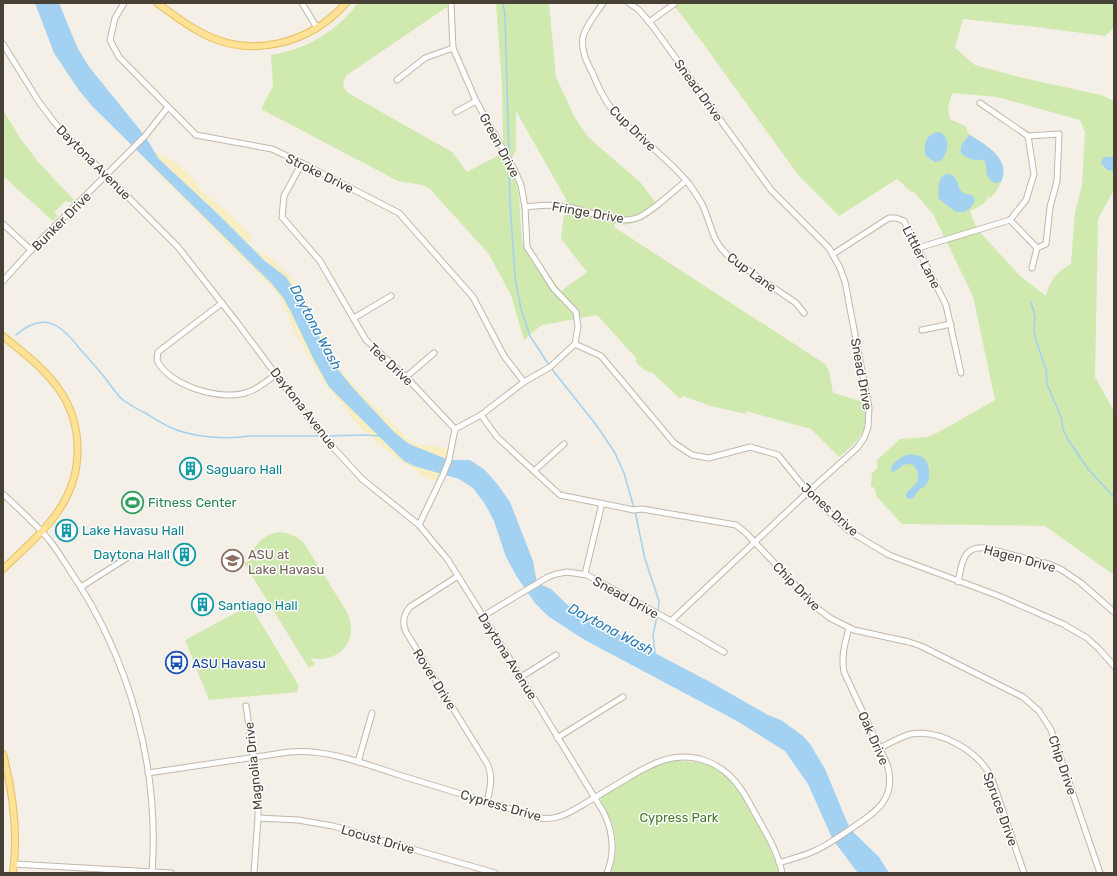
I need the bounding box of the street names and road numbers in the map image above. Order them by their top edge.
street label: Snead Drive [671,57,726,124]
street label: Cup Drive [606,103,659,154]
street label: Green Drive [476,111,523,180]
street label: Daytona Avenue [53,122,134,203]
street label: Stroke Drive [283,151,356,196]
street label: Bunker Drive [29,189,94,254]
street label: Fringe Drive [551,199,625,227]
street label: Littler Lane [899,223,944,291]
street label: Cup Lane [724,250,779,295]
street label: Snead Drive [848,337,875,411]
street label: Tee Drive [365,340,416,389]
street label: Daytona Avenue [267,365,340,452]
street label: Jones Drive [798,480,861,539]
street label: Hagen Drive [982,542,1057,576]
street label: Chip Drive [770,559,824,614]
street label: Snead Drive [590,573,661,622]
street label: Daytona Avenue [475,610,540,702]
street label: Rover Drive [410,646,459,713]
street label: Oak Drive [855,709,892,767]
street label: Magnolia Drive [241,721,267,811]
street label: Chip Drive [1045,733,1080,797]
street label: Spruce Drive [980,770,1021,848]
street label: Cypress Drive [459,787,543,824]
street label: Locust Drive [339,822,416,857]

